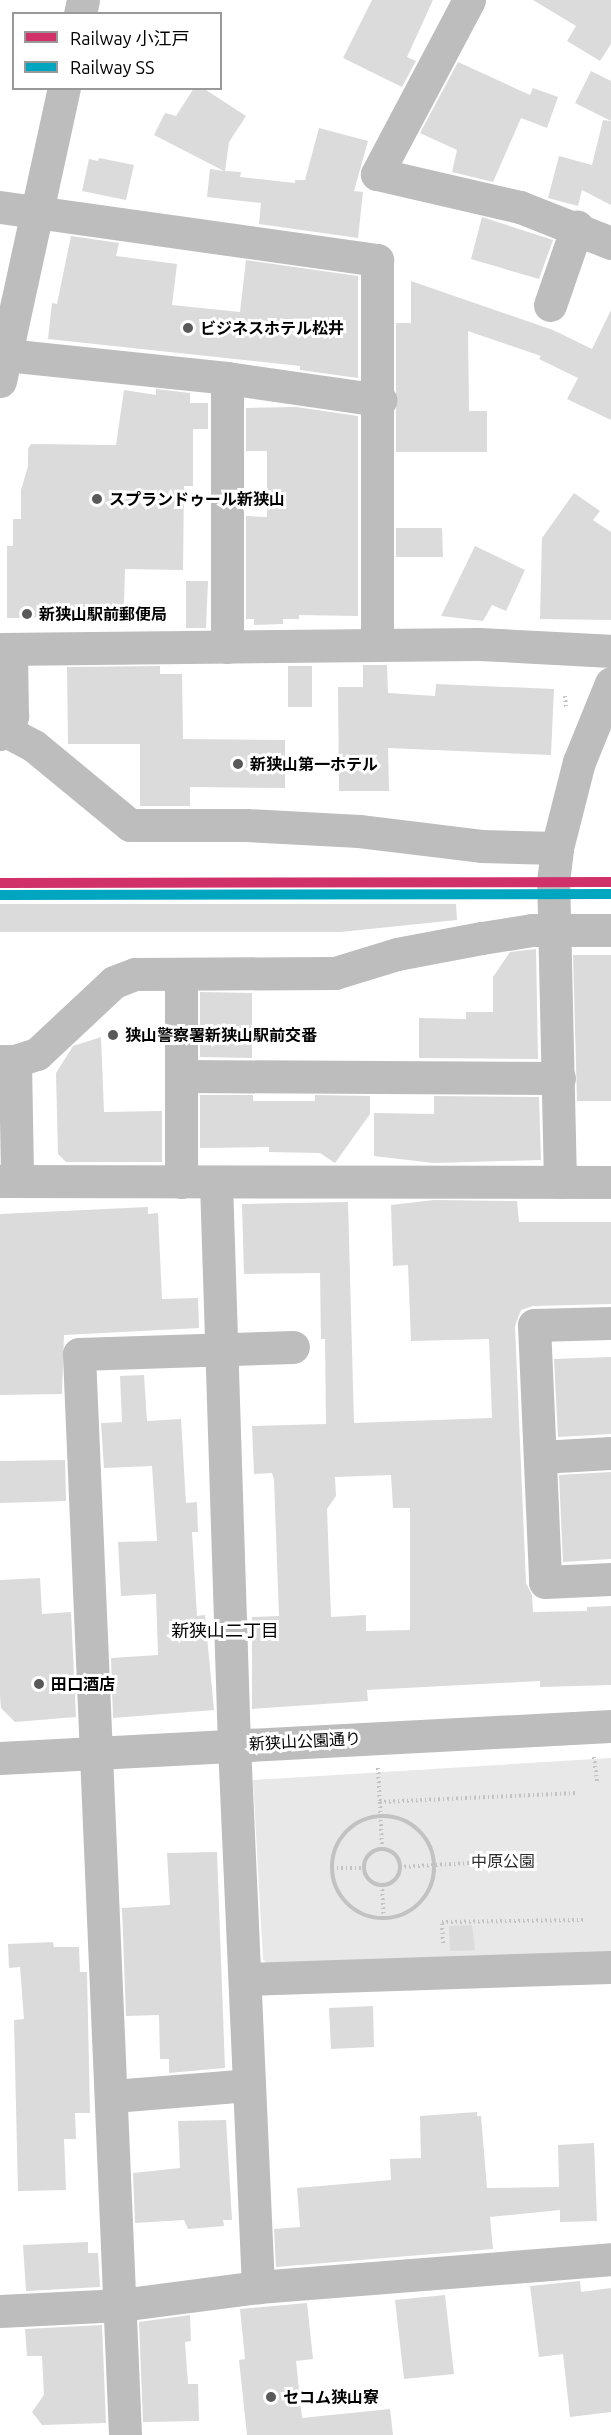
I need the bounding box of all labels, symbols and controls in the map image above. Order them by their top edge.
legend [12,12,222,90]
text: Railway 小江戸 [70,28,189,48]
text: Railway SS [70,57,154,77]
place label: ビジネスホテル松井 [200,318,344,338]
marker: ビジネスホテル松井 [181,321,195,335]
place label: スプランドゥール新狭山 [109,489,285,509]
marker: スプランドゥール新狭山 [90,492,104,506]
place label: 新狭山駅前郵便局 [39,604,167,624]
marker: 新狭山駅前郵便局 [20,607,34,621]
place label: 新狭山第一ホテル [250,754,378,774]
marker: 新狭山第一ホテル [231,757,245,771]
place label: 狭山警察署新狭山駅前交番 [125,1025,317,1045]
marker: 狭山警察署新狭山駅前交番 [106,1028,120,1042]
district label: 新狭山二丁目 [171,1619,279,1641]
place label: 田口酒店 [51,1674,115,1694]
marker: 田口酒店 [32,1677,46,1691]
street label: 新狭山公園通り [249,1728,361,1754]
park label: 中原公園 [471,1851,535,1871]
place label: セコム狭山寮 [283,2387,379,2407]
marker: セコム狭山寮 [264,2390,278,2404]

